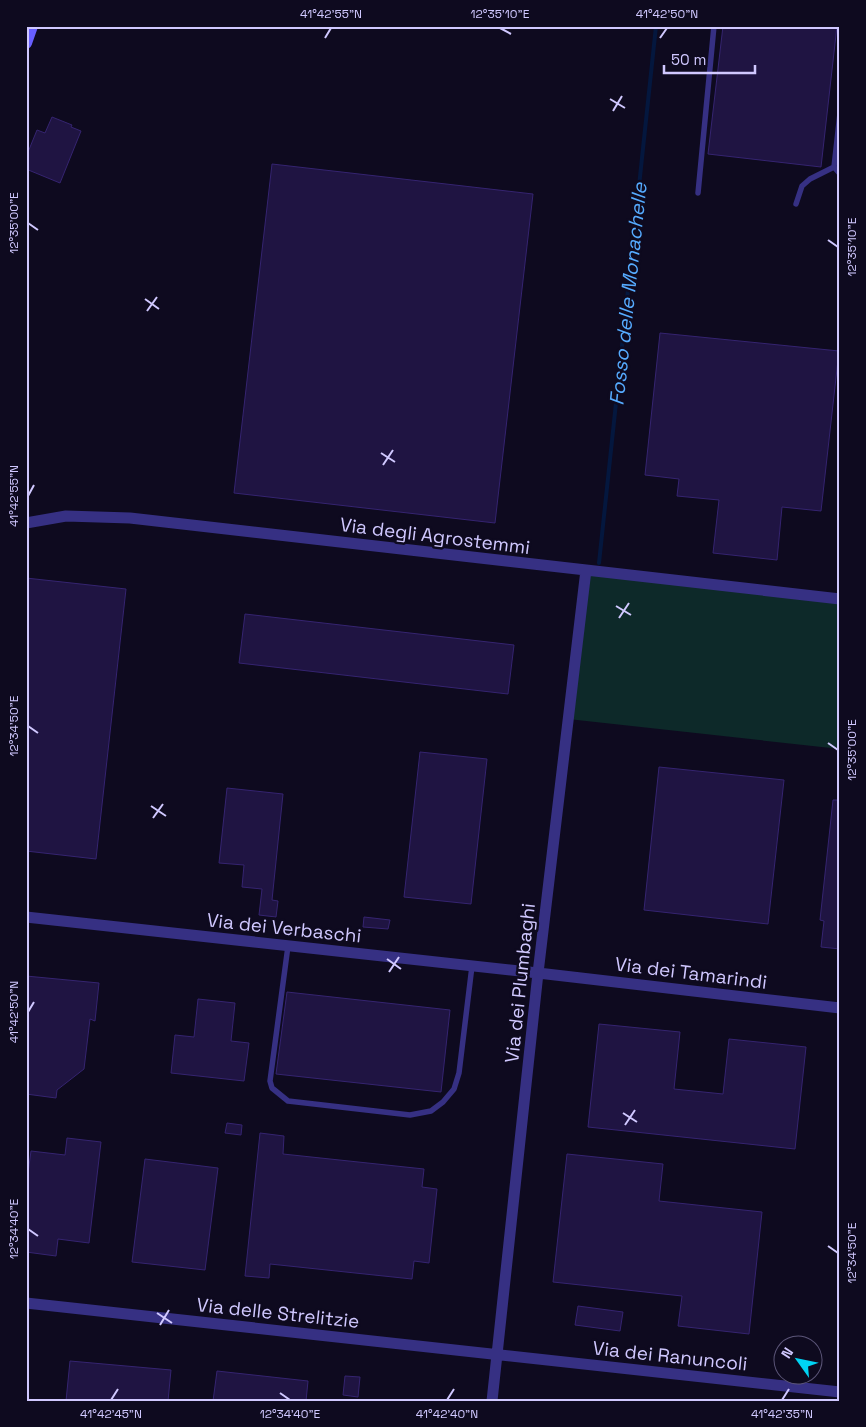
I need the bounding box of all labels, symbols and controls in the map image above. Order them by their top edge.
text: 41°42'55"N [300,6,362,22]
text: 12°35'10"E [471,6,530,22]
text: 41°42'50"N [636,6,698,22]
scale bar [664,42,755,74]
text: 50 m [671,50,706,69]
water label: Fosso delle Monachelle [603,180,653,407]
text: 12°35'00"E [6,192,22,254]
text: 12°35'10"E [844,217,860,276]
text: 41°42'55"N [6,465,22,527]
street label: Via degli Agrostemmi [339,512,531,560]
text: 12°34'50"E [6,695,22,756]
text: 12°35'00"E [844,719,860,781]
street label: Via dei Plumbaghi [499,902,541,1064]
street label: Via dei Verbaschi [206,907,362,949]
street label: Via dei Tamarindi [614,951,768,995]
text: 41°42'50"N [6,981,22,1043]
text: 12°34'40"E [6,1198,22,1259]
text: 12°34'50"E [844,1222,860,1283]
street label: Via delle Strelitzie [195,1292,361,1334]
north arrow [774,1334,824,1384]
street label: Via dei Ranuncoli [591,1335,749,1377]
text: N [777,1344,797,1362]
text: 41°42'45"N [80,1406,142,1422]
text: 12°34'40"E [260,1406,321,1422]
text: 41°42'40"N [416,1406,478,1422]
text: 41°42'35"N [751,1406,813,1422]

